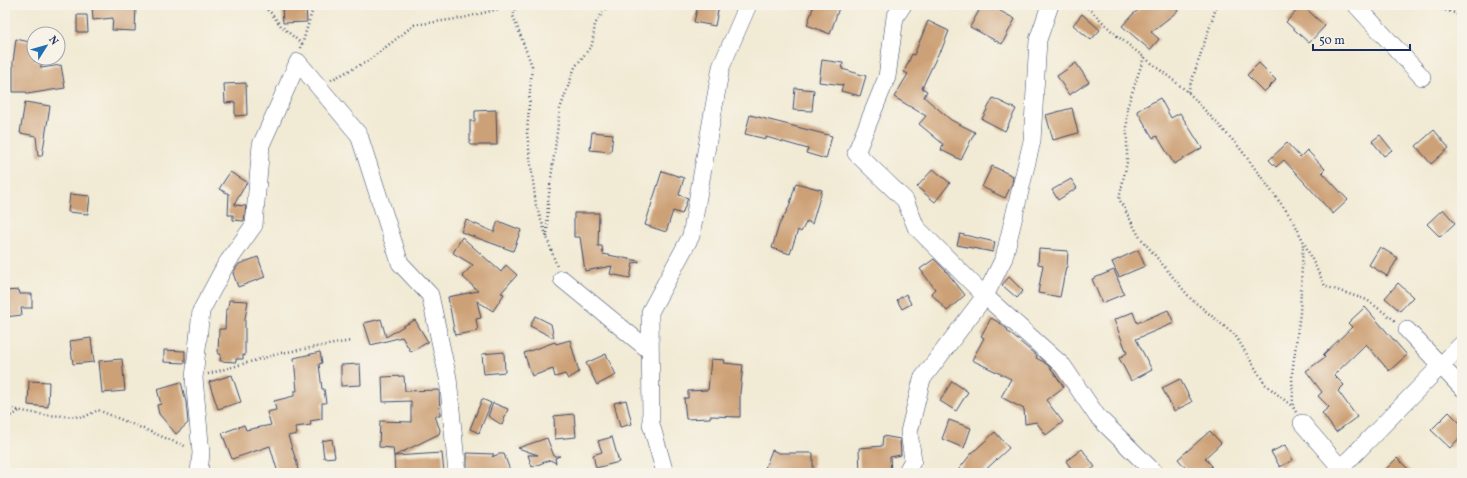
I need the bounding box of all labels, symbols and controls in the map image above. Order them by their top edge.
north arrow [26,26,66,66]
scale bar [1313,26,1410,52]
text: N [44,33,61,49]
text: 50 m [1319,33,1345,49]

